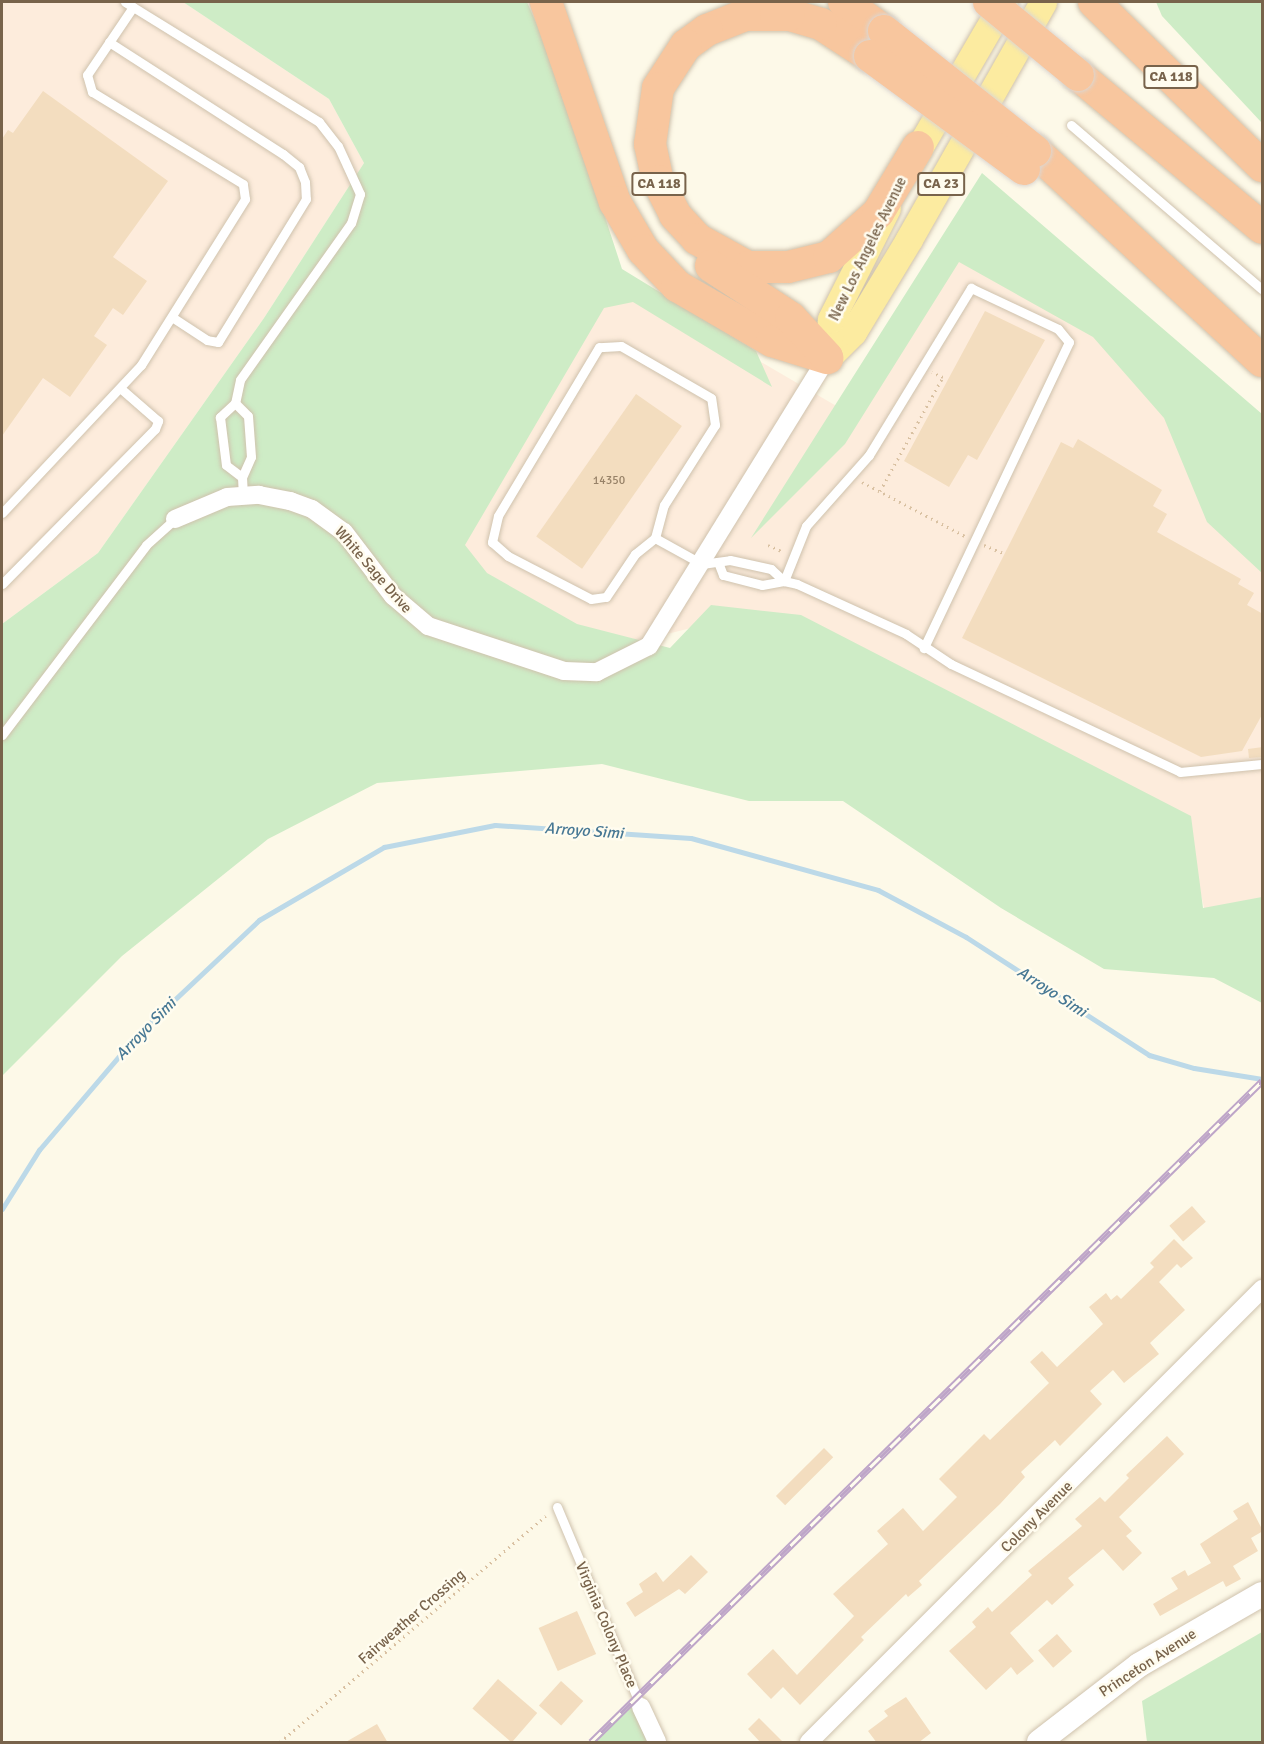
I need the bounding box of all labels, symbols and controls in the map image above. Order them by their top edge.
road number: CA 118 [1142,66,1200,88]
road number: CA 118 [630,173,688,195]
road number: CA 23 [917,173,965,195]
street label: New Los Angeles Avenue [825,174,911,324]
house number: 14350 [593,474,625,488]
street label: White Sage Drive [330,523,416,617]
water label: Arroyo Simi [544,819,624,843]
water label: Arroyo Simi [1014,962,1090,1022]
water label: Arroyo Simi [112,994,180,1064]
street label: Colony Avenue [997,1477,1077,1557]
street label: Virginia Colony Place [571,1559,641,1691]
street label: Fairweather Crossing [355,1566,469,1668]
street label: Princeton Avenue [1096,1625,1200,1701]

